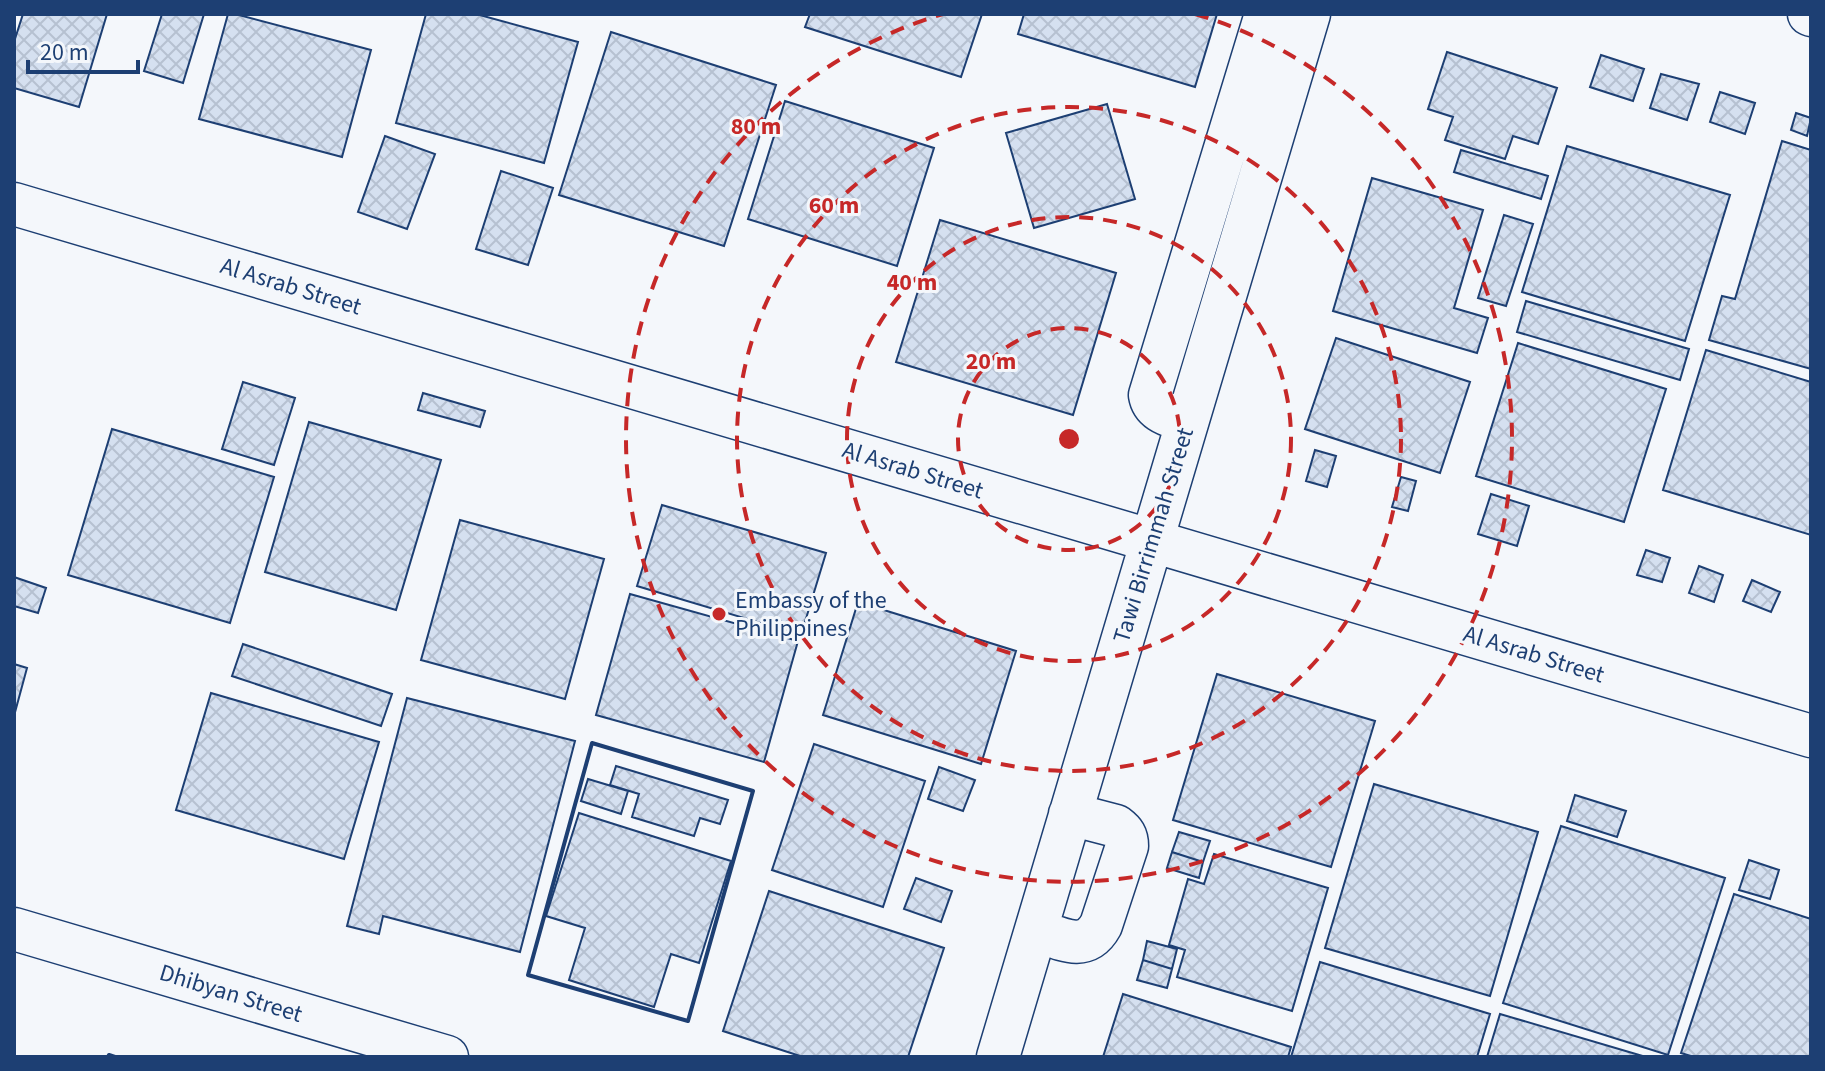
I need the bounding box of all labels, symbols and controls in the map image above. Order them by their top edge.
scale bar [28,24,138,74]
text: 20 m [40,35,89,70]
text: 80 m [731,109,781,144]
text: 60 m [809,188,859,223]
street label: Al Asrab Street [216,248,366,325]
text: 40 m [887,265,937,300]
text: 20 m [966,344,1016,379]
street label: Tawi Birrimmah Street [1104,423,1203,647]
centre of rings [1055,425,1083,453]
street label: Al Asrab Street [838,432,988,509]
place label: Embassy of the Philippines [735,583,887,646]
marker: Embassy of the Philippines [710,605,728,623]
street label: Al Asrab Street [1459,616,1609,693]
street label: Dhibyan Street [155,955,307,1032]

